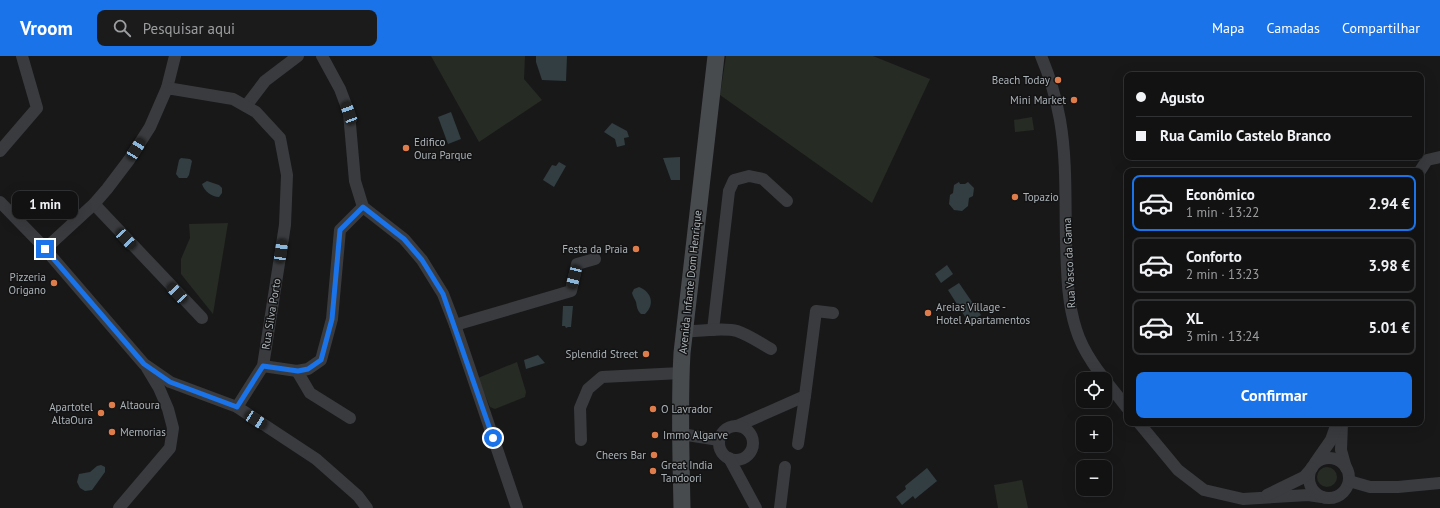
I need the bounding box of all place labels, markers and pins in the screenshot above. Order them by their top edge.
place label: Beach Today [992,73,1051,87]
marker: Beach Today [1053,75,1063,85]
place label: Mini Market [1010,93,1066,107]
marker: Mini Market [1069,95,1079,105]
place label: Edifico Oura Parque [414,135,472,162]
marker: Edifico Oura Parque [401,143,411,153]
place label: Topazio [1023,190,1059,204]
marker: Topazio [1010,192,1020,202]
place label: Festa da Praia [562,242,628,256]
marker: Festa da Praia [631,244,641,254]
place label: Pizzeria Origano [9,270,46,297]
marker: Pizzeria Origano [49,278,59,288]
place label: Areias Village - Hotel Apartamentos [936,300,1030,327]
marker: Areias Village - Hotel Apartamentos [923,308,933,318]
place label: Splendid Street [566,347,638,361]
marker: Splendid Street [641,349,651,359]
place label: Altaoura [120,398,160,412]
place label: Apartotel AltaOura [49,400,94,427]
marker: Altaoura [107,400,117,410]
place label: O Lavrador [661,402,713,416]
marker: O Lavrador [648,404,658,414]
marker: Apartotel AltaOura [96,408,106,418]
place label: Memorias [120,425,166,439]
marker: Memorias [107,427,117,437]
place label: Immo Algarve [663,428,728,442]
marker: Immo Algarve [650,430,660,440]
place label: Cheers Bar [596,448,646,462]
marker: Cheers Bar [649,450,659,460]
place label: Great India Tandoori [661,458,713,485]
marker: Great India Tandoori [648,466,658,476]

